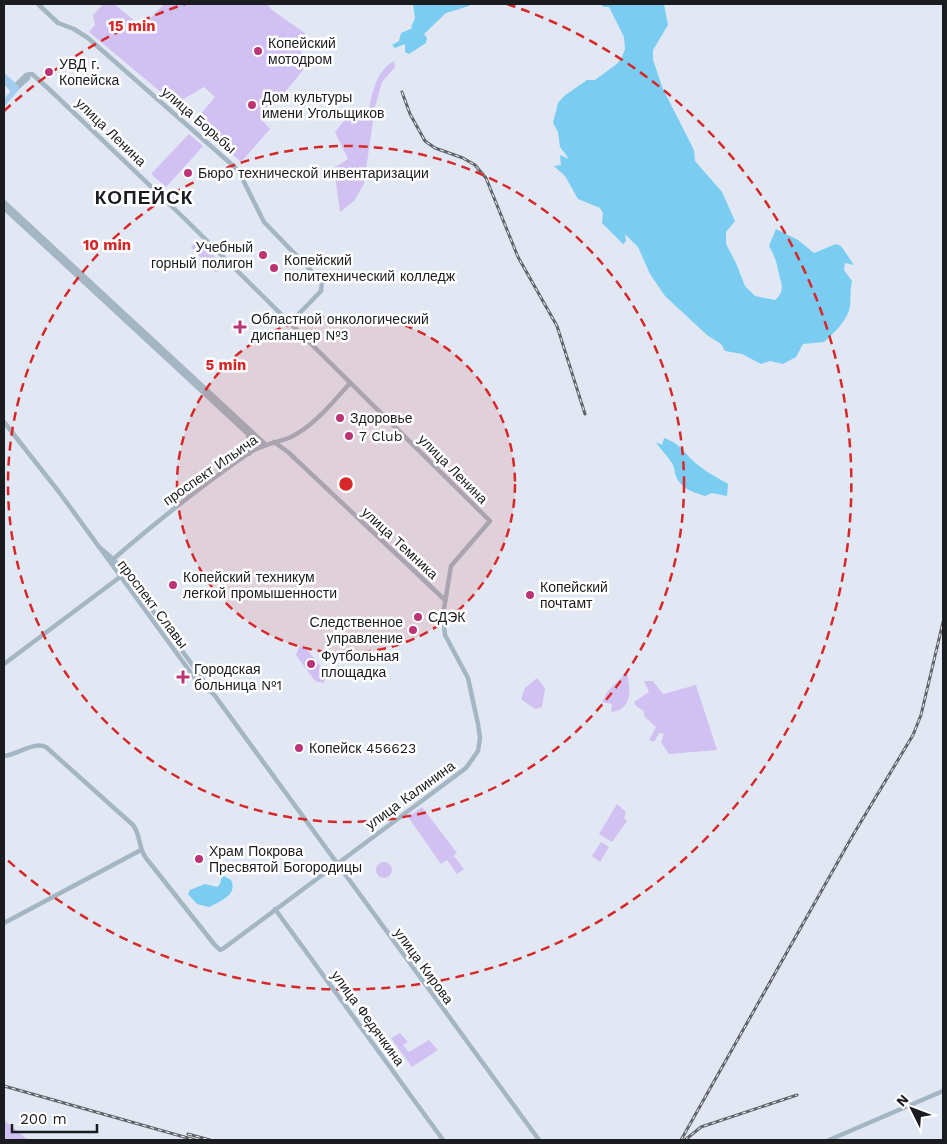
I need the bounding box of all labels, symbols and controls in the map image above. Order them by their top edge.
text: 15 min [108,17,156,35]
place label: Копейский мотодром [268,35,336,67]
marker: Копейский мотодром [252,45,264,57]
place label: УВД г. Копейска [59,56,120,88]
marker: УВД г. Копейска [43,66,55,78]
street label: улица Борьбы [159,83,239,157]
place label: Дом культуры имени Угольщиков [262,89,384,121]
street label: улица Ленина [73,95,150,170]
marker: Дом культуры имени Угольщиков [246,99,258,111]
place label: Бюро технической инвентаризации [198,165,429,181]
marker: Бюро технической инвентаризации [182,167,194,179]
district label: КОПЕЙСК [95,186,193,209]
text: 10 min [83,236,131,254]
place label: Учебный горный полигон [151,239,253,271]
marker: Учебный горный полигон [257,249,269,261]
place label: Копейский политехнический колледж [284,252,456,284]
marker: Копейский политехнический колледж [268,262,280,274]
place label: Областной онкологический диспанцер №3 [251,311,429,343]
marker: Областной онкологический диспанцер №3 [233,320,247,334]
text: 5 min [206,356,246,374]
place label: Здоровье [350,410,413,426]
marker: Здоровье [334,412,346,424]
place label: 7 Club [359,428,403,444]
marker: 7 Club [343,430,355,442]
street label: проспект Ильича [160,431,260,509]
street label: улица Ленина [415,431,491,507]
centre of rings [337,475,355,493]
street label: улица Темника [359,504,442,582]
street label: проспект Славы [115,557,191,651]
place label: Копейский техникум легкой промышенности [183,569,337,601]
marker: Копейский техникум легкой промышенности [167,579,179,591]
place label: Копейский почтамт [540,579,608,611]
marker: Копейский почтамт [524,589,536,601]
place label: СДЭК [428,609,466,625]
marker: СДЭК [412,611,424,623]
place label: Следственное управление [310,614,403,646]
marker: Следственное управление [407,624,419,636]
place label: Футбольная площадка [321,648,399,680]
marker: Футбольная площадка [305,658,317,670]
place label: Городская больница №1 [194,661,282,693]
marker: Городская больница №1 [176,670,190,684]
place label: Копейск 456623 [309,740,416,756]
marker: Копейск 456623 [293,742,305,754]
street label: улица Калинина [362,757,458,833]
place label: Храм Покрова Пресвятой Богородицы [209,843,362,875]
marker: Храм Покрова Пресвятой Богородицы [193,853,205,865]
street label: улица Кирова [391,925,457,1007]
street label: улица Федячкина [328,967,408,1069]
north arrow [887,1084,937,1134]
text: N [893,1091,912,1110]
scale bar [12,1102,98,1134]
text: 200 m [20,1110,67,1128]

